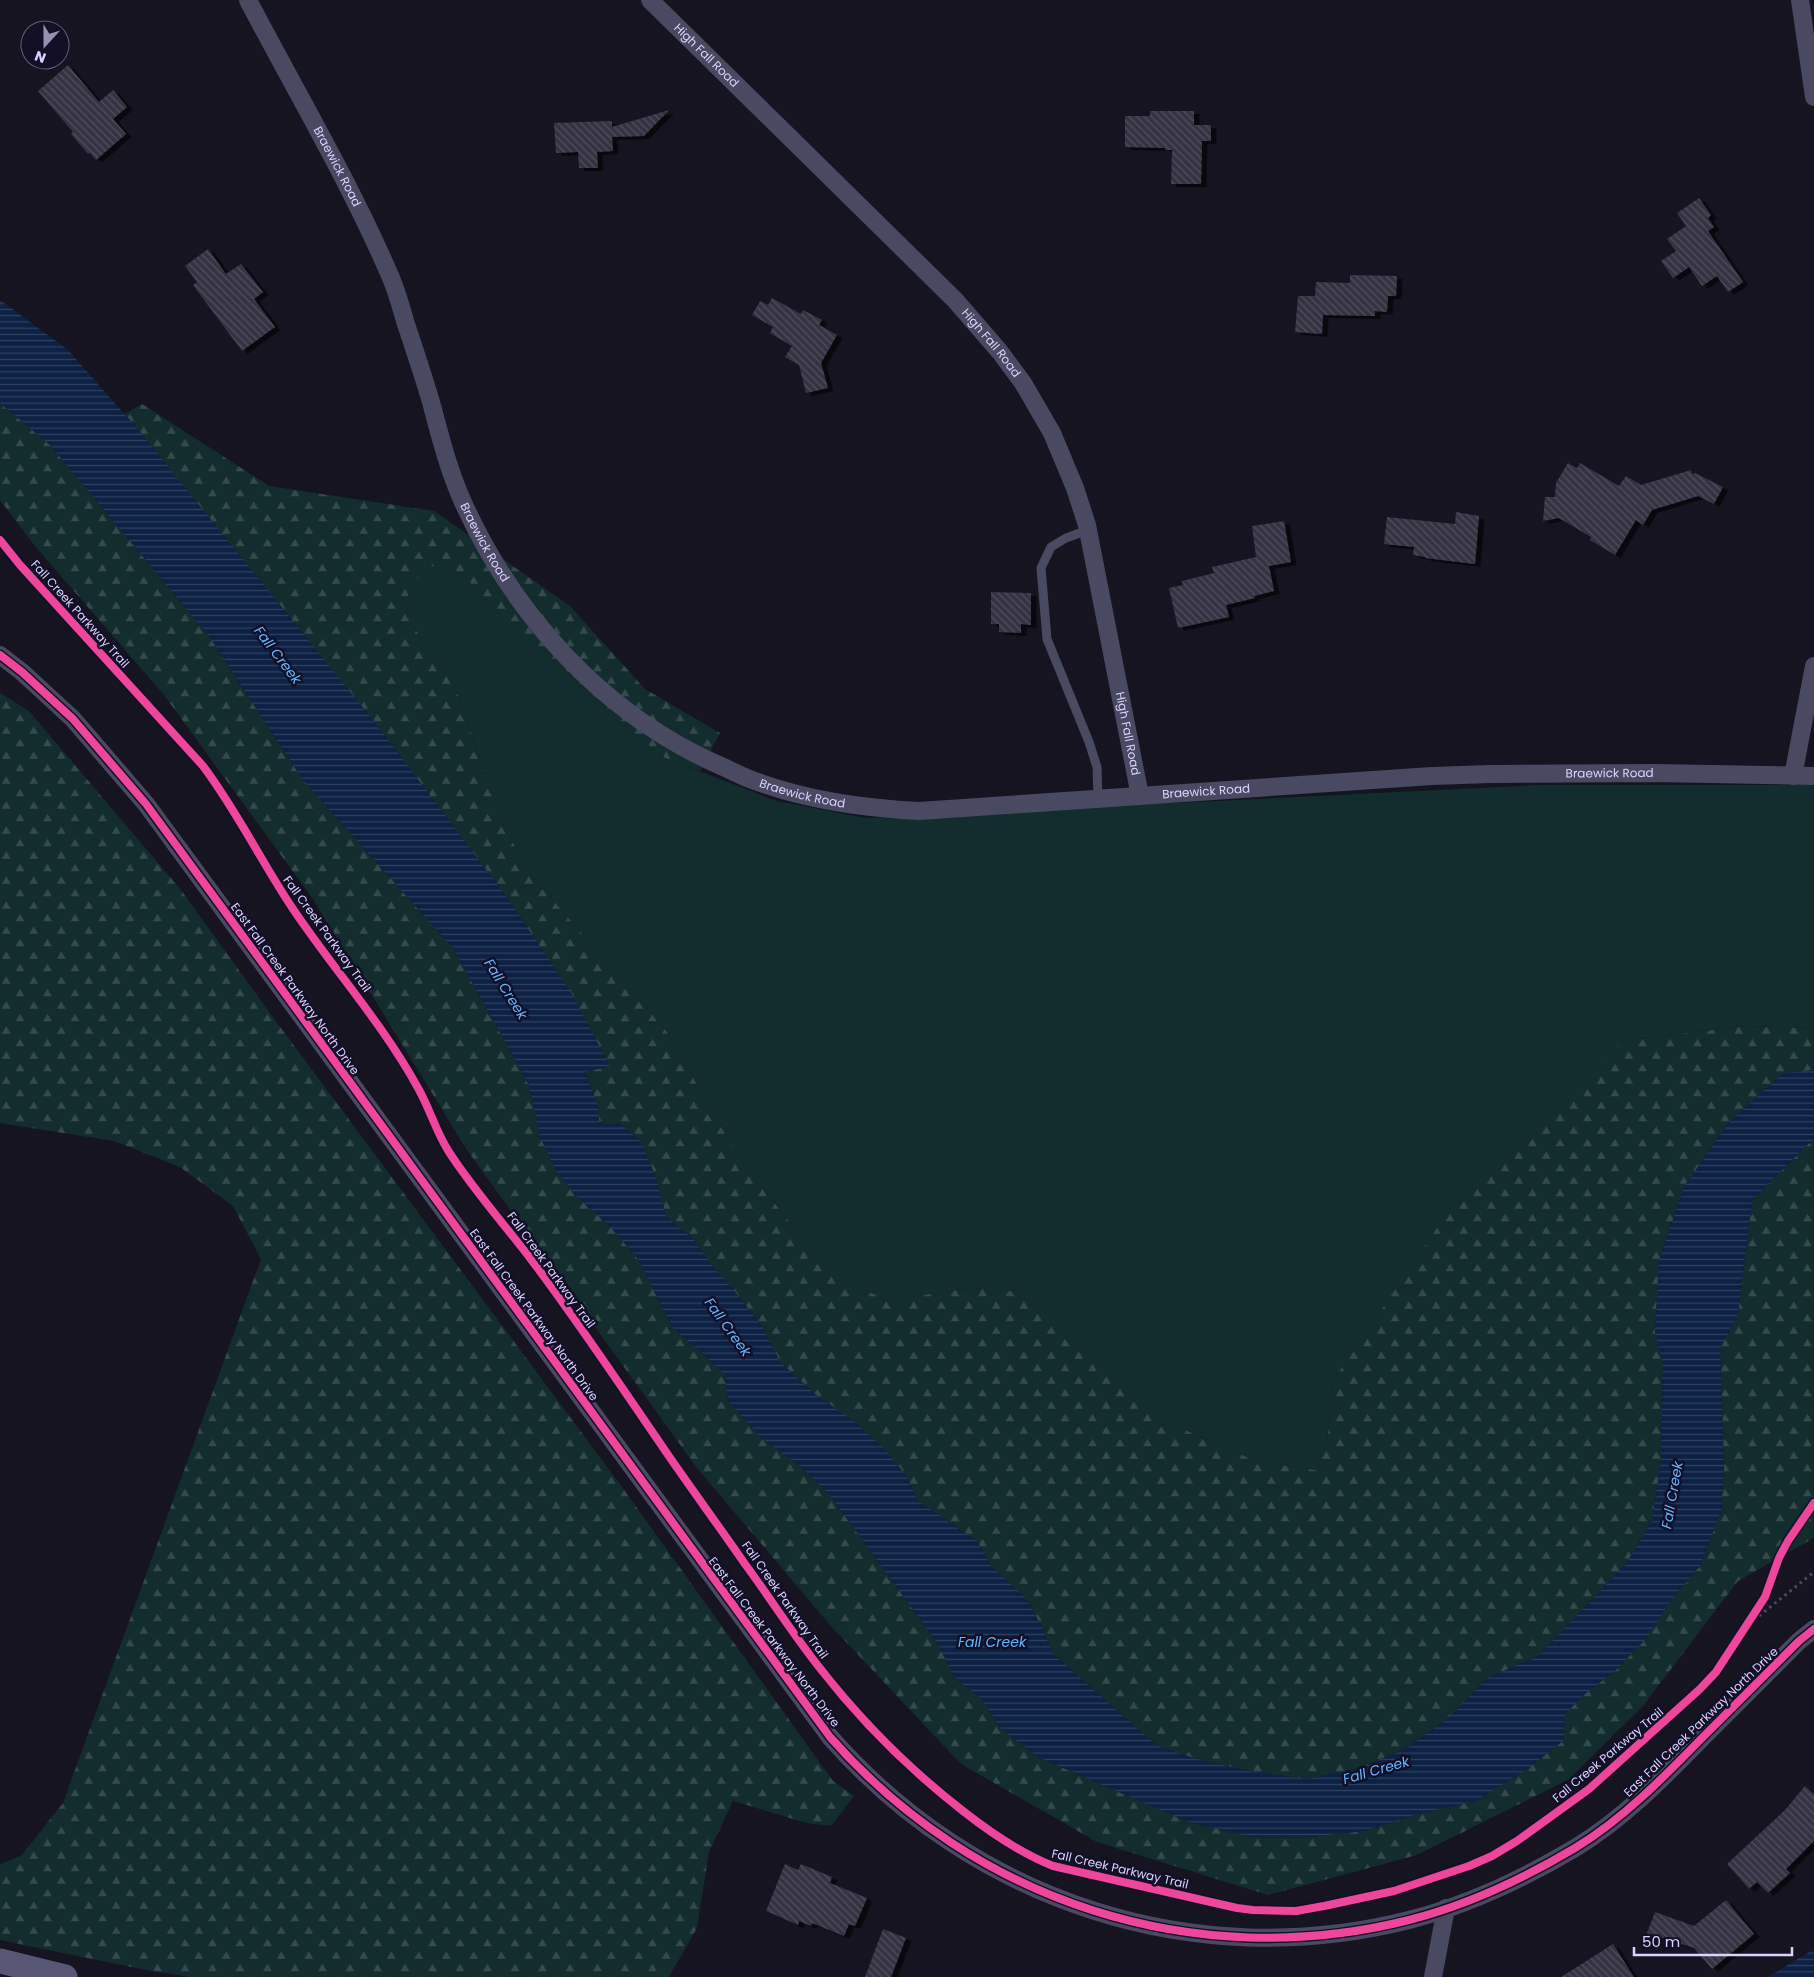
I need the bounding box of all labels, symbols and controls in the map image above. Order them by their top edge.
street label: High Fall Road [670,19,743,91]
north arrow [20,20,70,70]
text: N [32,46,49,68]
street label: Braewick Road [310,123,366,209]
street label: High Fall Road [958,305,1025,381]
street label: Braewick Road [456,500,514,585]
street label: Fall Creek Parkway Trail [27,556,134,671]
water label: Fall Creek [249,622,307,689]
street label: High Fall Road [1112,690,1145,777]
street label: Braewick Road [1565,764,1654,782]
street label: Braewick Road [757,774,847,812]
street label: Braewick Road [1162,779,1251,802]
street label: Fall Creek Parkway Trail [279,872,375,995]
street label: East Fall Creek Parkway North Drive [227,899,364,1078]
water label: Fall Creek [479,955,533,1024]
street label: Fall Creek Parkway Trail [503,1208,599,1331]
street label: East Fall Creek Parkway North Drive [466,1225,603,1404]
water label: Fall Creek [700,1294,757,1361]
water label: Fall Creek [1656,1459,1688,1530]
street label: Fall Creek Parkway Trail [738,1538,833,1662]
street label: East Fall Creek Parkway North Drive [705,1553,844,1730]
water label: Fall Creek [958,1632,1027,1652]
street label: East Fall Creek Parkway North Drive [1620,1643,1782,1800]
street label: Fall Creek Parkway Trail [1549,1703,1667,1806]
water label: Fall Creek [1340,1751,1412,1789]
street label: Fall Creek Parkway Trail [1050,1844,1190,1893]
scale bar [1634,1924,1792,1956]
text: 50 m [1642,1931,1680,1952]

